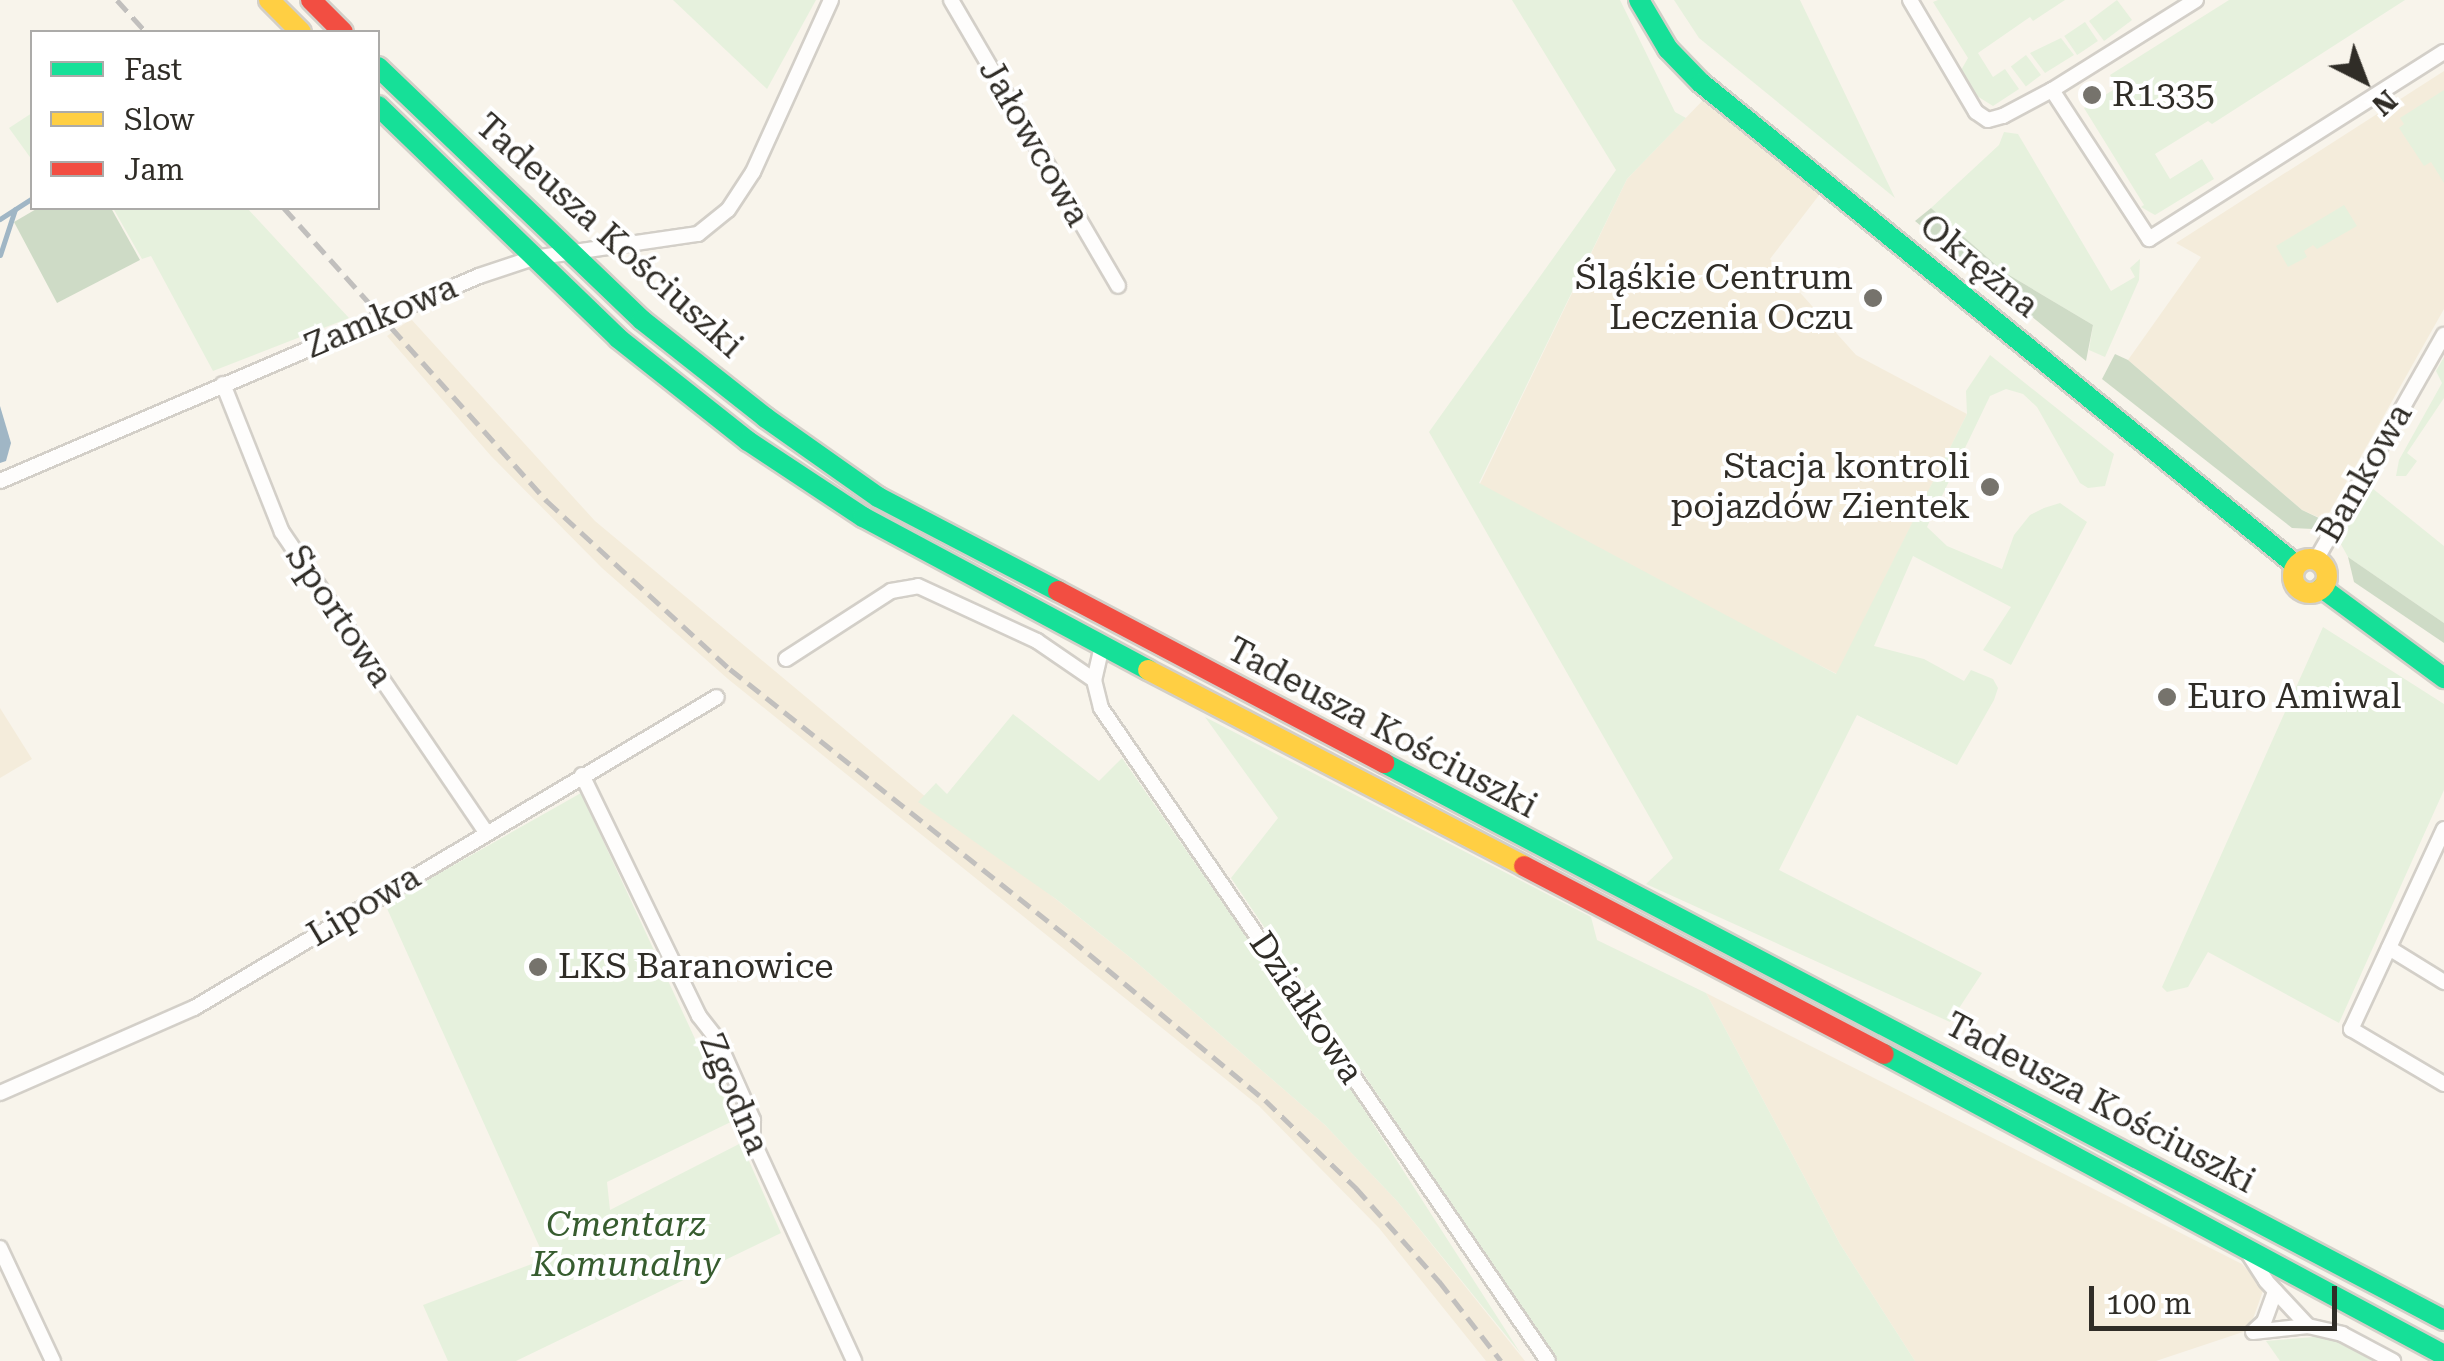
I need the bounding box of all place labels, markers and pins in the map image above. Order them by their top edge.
place label: R1335 [2112,74,2215,116]
marker: R1335 [2081,84,2103,106]
place label: Śląśkie Centrum Leczenia Oczu [1575,257,1853,339]
marker: Śląśkie Centrum Leczenia Oczu [1862,287,1884,309]
place label: Stacja kontroli pojazdów Zientek [1670,446,1970,528]
marker: Stacja kontroli pojazdów Zientek [1979,476,2001,498]
place label: Euro Amiwal [2187,676,2401,718]
marker: Euro Amiwal [2156,686,2178,708]
place label: LKS Baranowice [558,946,833,988]
marker: LKS Baranowice [527,956,549,978]

